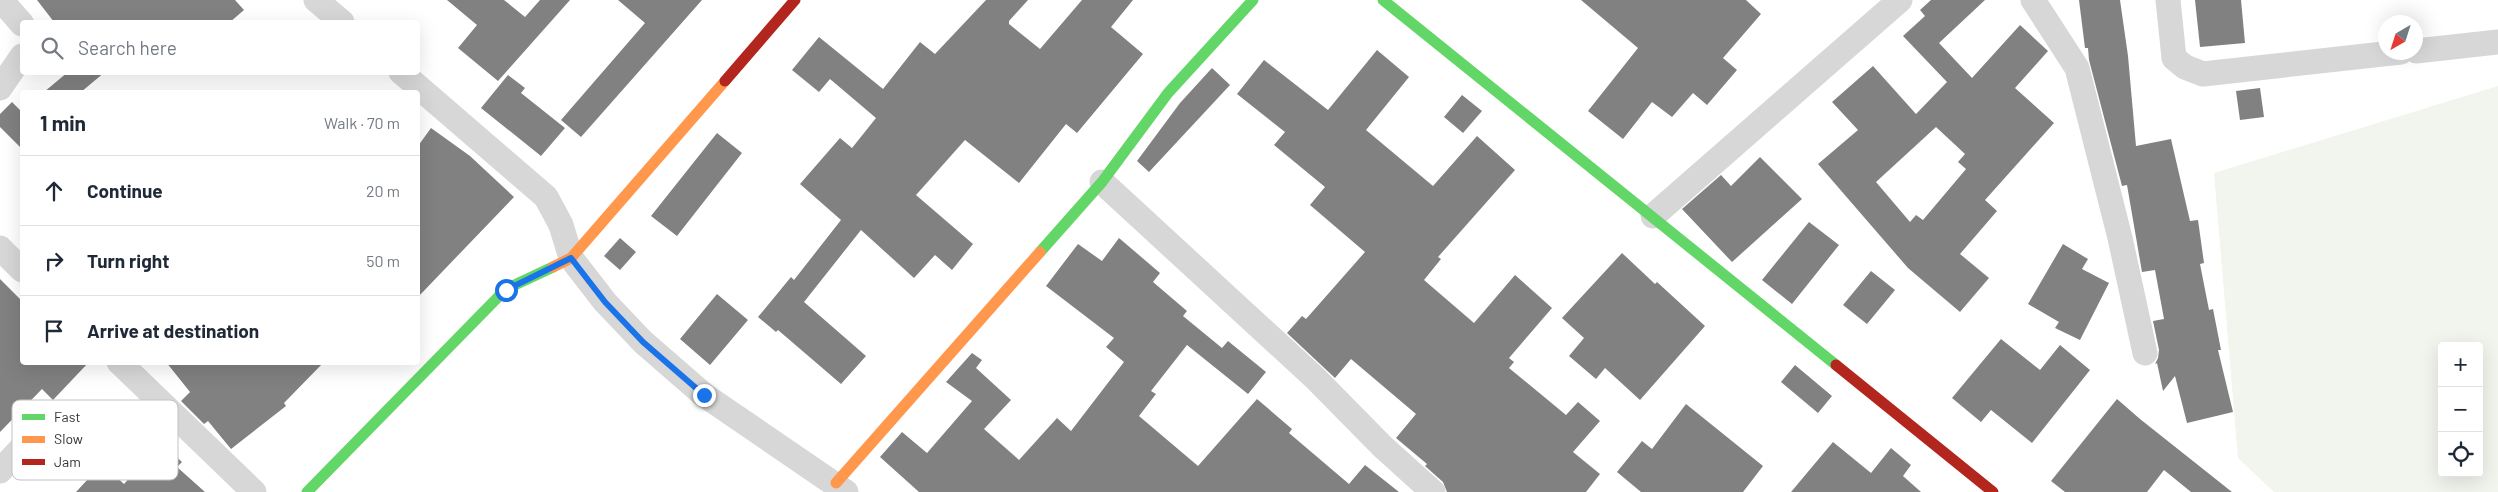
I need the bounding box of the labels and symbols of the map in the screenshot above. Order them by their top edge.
north arrow [2378,15,2423,60]
route start [495,279,518,302]
route end [693,384,716,407]
legend [12,400,178,480]
text: Fast [54,408,80,425]
text: Slow [54,430,83,447]
text: Jam [54,453,81,470]

